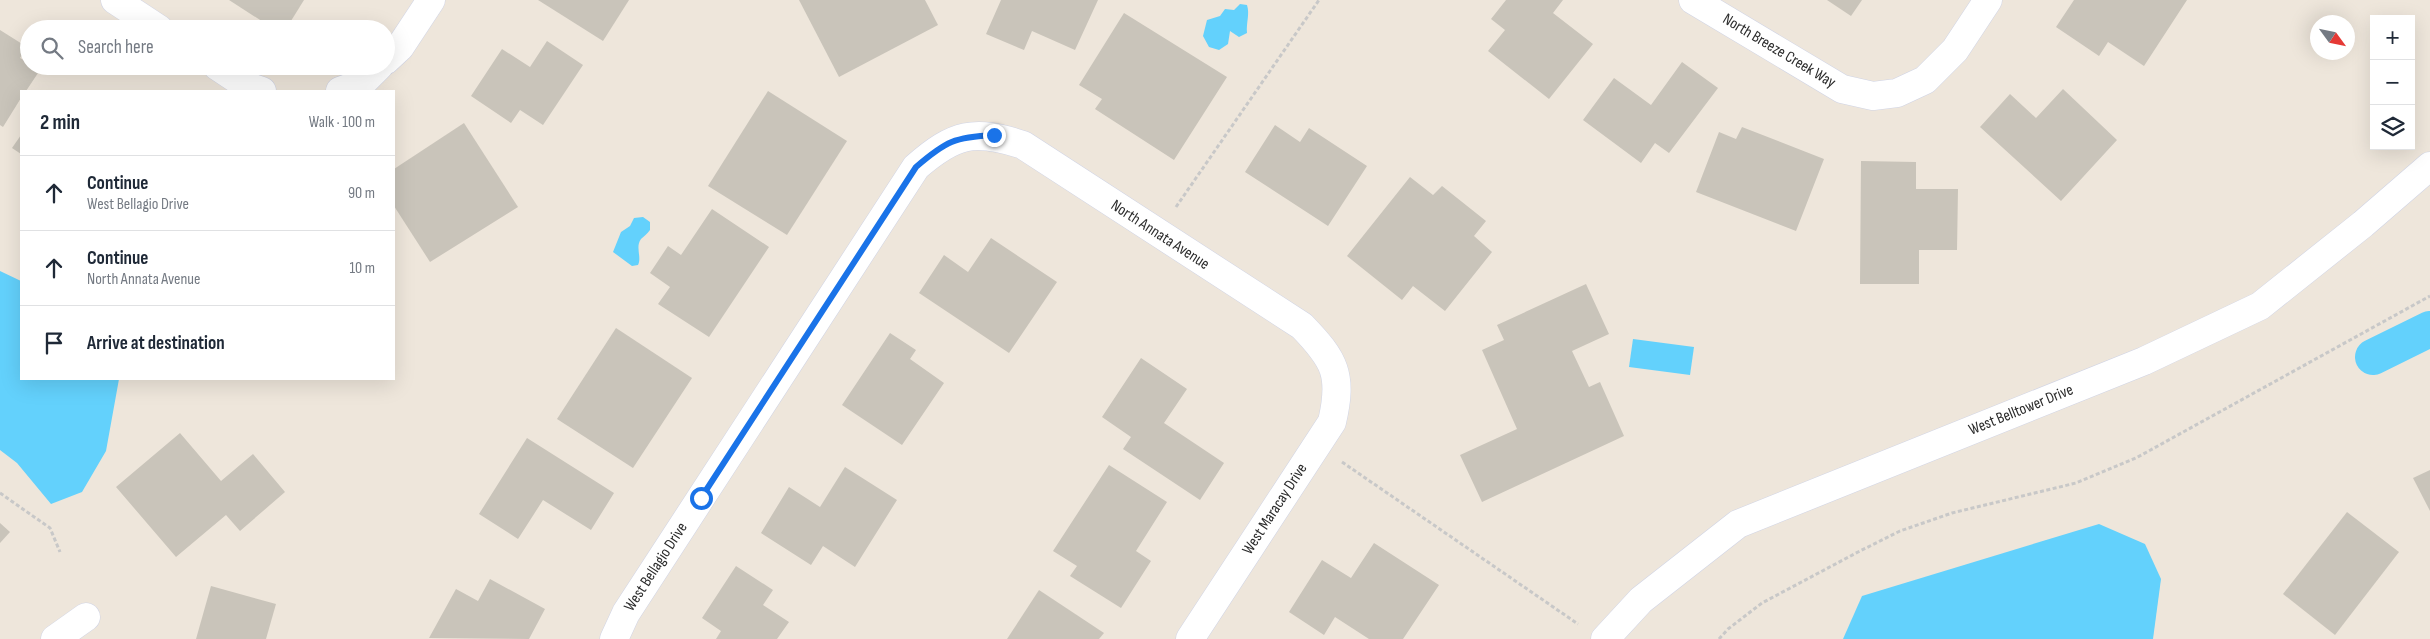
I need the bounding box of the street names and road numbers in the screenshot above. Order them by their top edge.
street label: North Breeze Creek Way [1719,10,1839,92]
street label: North Annata Avenue [1107,196,1213,274]
street label: West Belltower Drive [1966,380,2076,440]
street label: West Maracay Drive [1238,460,1312,558]
street label: West Bellagio Drive [620,519,692,615]

